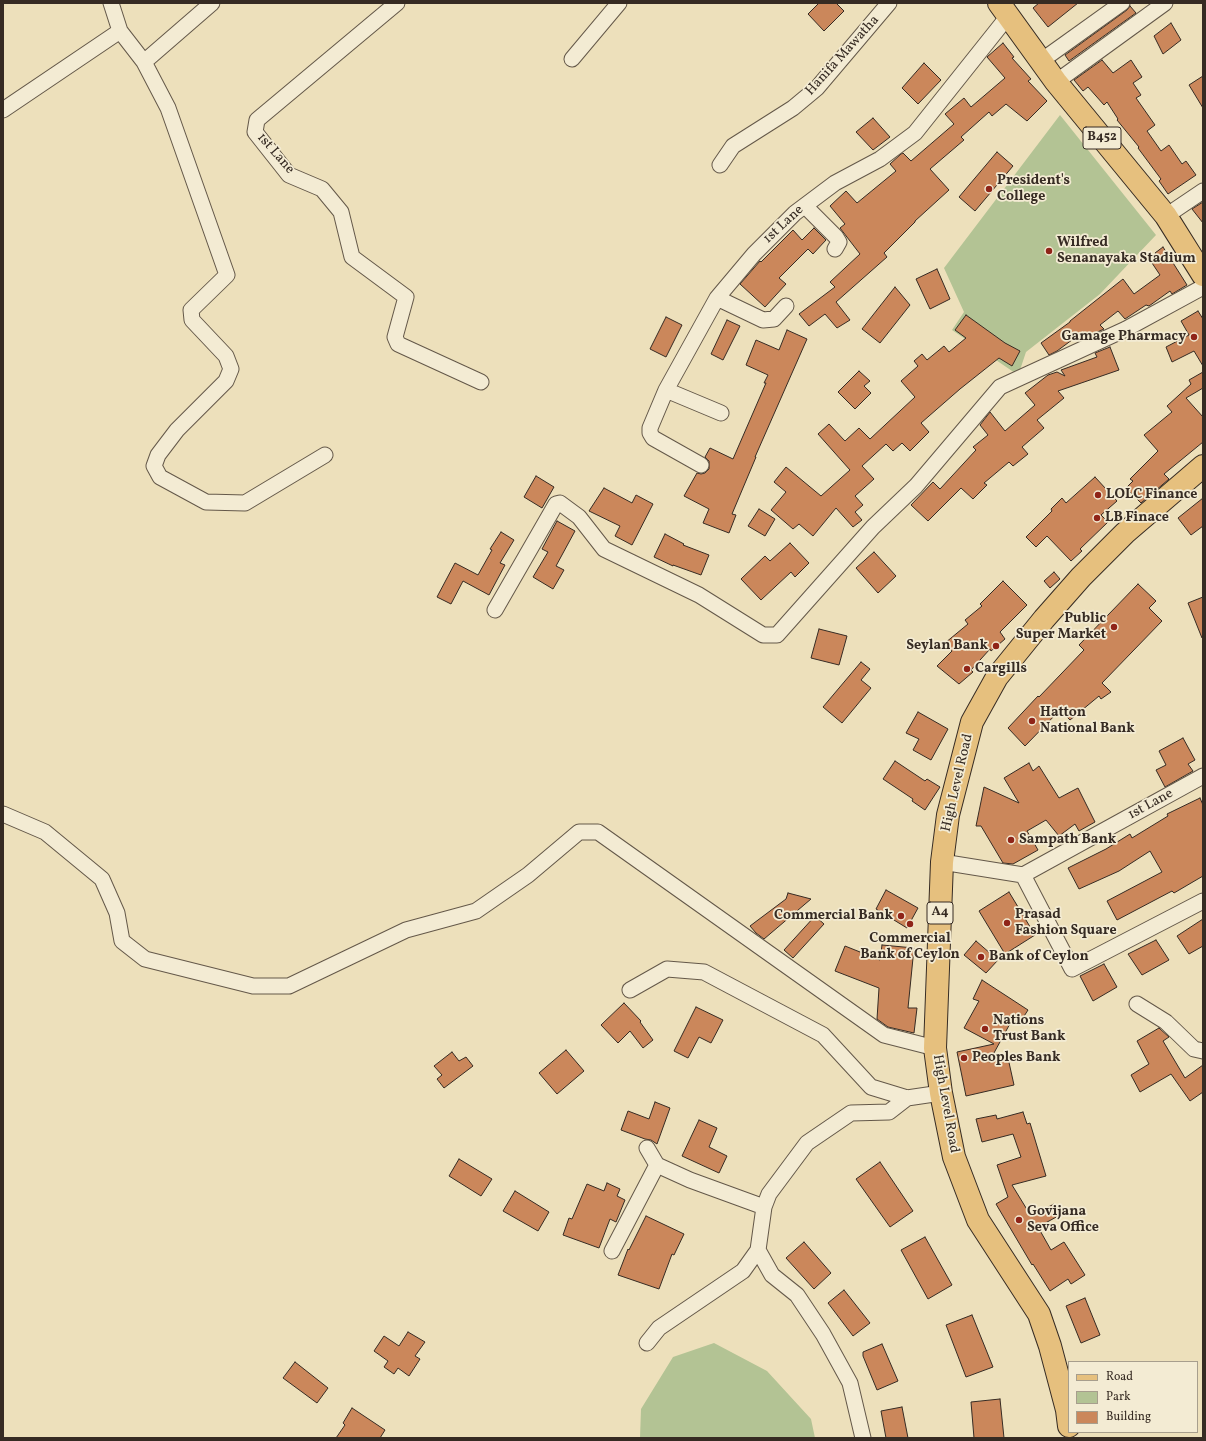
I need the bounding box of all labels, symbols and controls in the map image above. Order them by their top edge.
street label: Hanifa Mawatha [803,12,883,100]
road number: B452 [1083,127,1121,149]
street label: 1st Lane [253,130,297,178]
place label: President's College [997,173,1070,206]
marker: President's College [984,184,994,194]
street label: 1st Lane [760,202,808,248]
place label: Wilfred Senanayaka Stadium [1057,235,1196,268]
marker: Wilfred Senanayaka Stadium [1044,246,1054,256]
place label: Gamage Pharmacy [1062,329,1186,345]
marker: Gamage Pharmacy [1189,332,1199,342]
place label: LOLC Finance [1106,487,1197,503]
marker: LOLC Finance [1093,490,1103,500]
place label: LB Finace [1105,510,1169,526]
marker: LB Finace [1092,513,1102,523]
place label: Public Super Market [1016,611,1106,644]
marker: Public Super Market [1109,622,1119,632]
place label: Seylan Bank [906,638,988,654]
marker: Seylan Bank [991,641,1001,651]
place label: Cargills [975,661,1027,677]
marker: Cargills [962,664,972,674]
place label: Hatton National Bank [1040,705,1135,738]
marker: Hatton National Bank [1027,716,1037,726]
street label: High Level Road [939,732,977,834]
street label: 1st Lane [1126,786,1176,824]
place label: Sampath Bank [1019,832,1116,848]
marker: Sampath Bank [1006,835,1016,845]
road number: A4 [927,902,953,924]
place label: Prasad Fashion Square [1015,907,1117,940]
place label: Commercial Bank [774,908,893,924]
marker: Commercial Bank [896,911,906,921]
marker: Prasad Fashion Square [1002,918,1012,928]
marker: Commercial Bank of Ceylon [905,919,915,929]
place label: Commercial Bank of Ceylon [860,931,960,964]
place label: Bank of Ceylon [989,949,1089,965]
marker: Bank of Ceylon [976,952,986,962]
place label: Nations Trust Bank [993,1013,1066,1046]
marker: Nations Trust Bank [980,1024,990,1034]
place label: Peoples Bank [972,1050,1060,1066]
street label: High Level Road [928,1053,962,1155]
marker: Peoples Bank [959,1053,969,1063]
place label: Govijana Seva Office [1027,1204,1099,1236]
marker: Govijana Seva Office [1014,1215,1024,1225]
legend [1068,1361,1198,1433]
text: Road [1106,1369,1133,1385]
text: Park [1106,1389,1131,1405]
text: Building [1106,1409,1151,1425]

